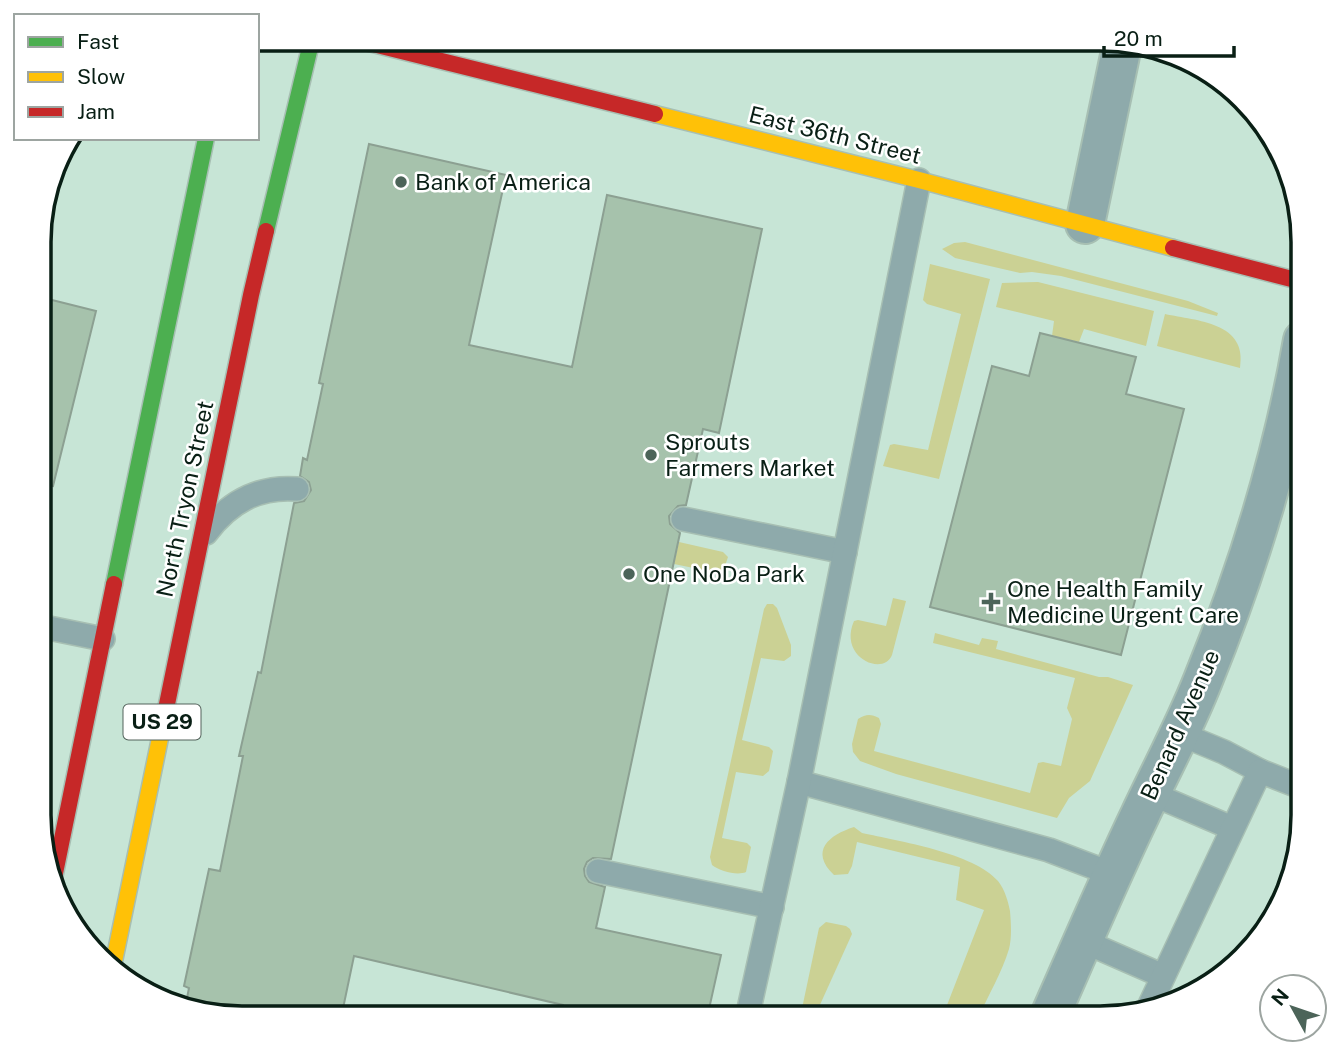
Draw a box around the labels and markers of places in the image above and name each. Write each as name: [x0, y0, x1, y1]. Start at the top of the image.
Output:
place label: Bank of America: [415, 168, 591, 195]
marker: Bank of America: [393, 174, 409, 190]
place label: Sprouts Farmers Market: [665, 428, 835, 481]
marker: Sprouts Farmers Market: [643, 447, 659, 463]
place label: One NoDa Park: [643, 560, 805, 587]
marker: One NoDa Park: [621, 566, 637, 582]
place label: One Health Family Medicine Urgent Care: [1007, 575, 1239, 628]
marker: One Health Family Medicine Urgent Care: [981, 592, 1001, 612]

